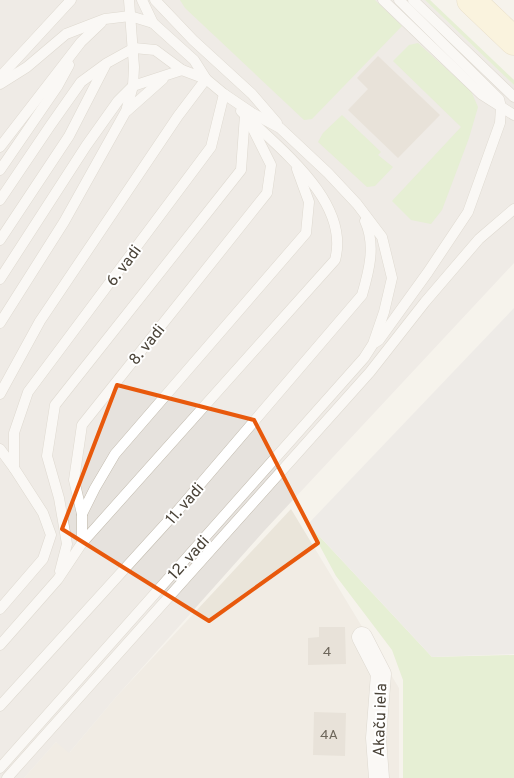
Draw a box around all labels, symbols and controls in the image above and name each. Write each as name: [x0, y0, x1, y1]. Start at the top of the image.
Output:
street label: 6. vadi: [103, 242, 147, 291]
street label: 8. vadi: [125, 321, 170, 370]
street label: 11. vadi: [162, 479, 209, 529]
street label: 12. vadi: [164, 532, 215, 585]
house number: 4: [323, 644, 331, 661]
street label: Akaču iela: [370, 683, 392, 757]
house number: 4A: [320, 727, 338, 744]

